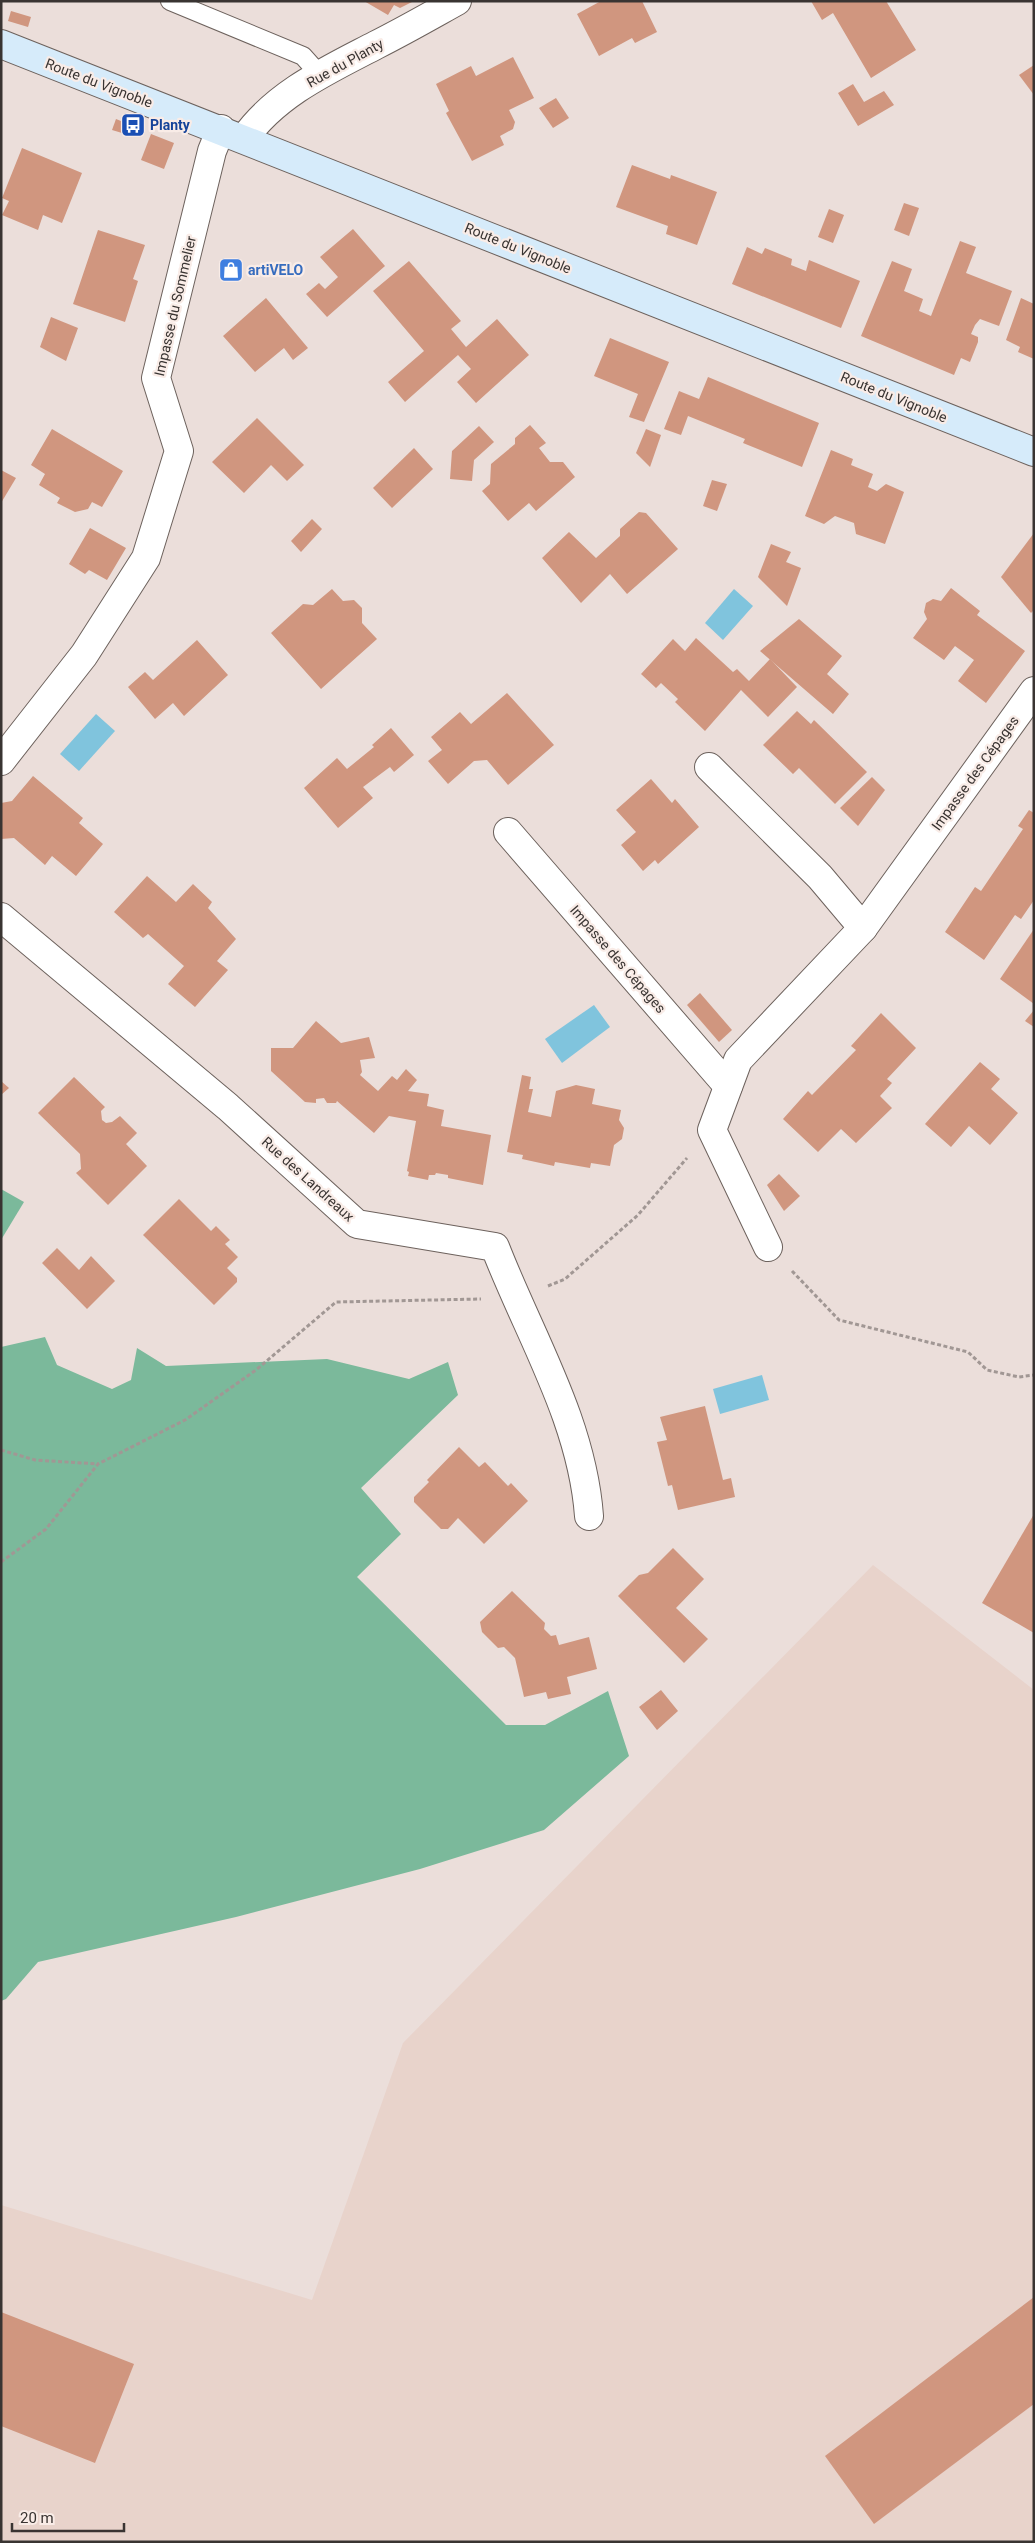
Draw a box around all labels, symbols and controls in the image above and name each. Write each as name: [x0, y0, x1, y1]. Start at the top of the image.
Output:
street label: Rue du Planty: [304, 35, 386, 91]
street label: Route du Vignoble: [43, 55, 155, 111]
bus stop icon: Planty: [120, 112, 146, 138]
place label: Planty: [150, 117, 191, 133]
street label: Route du Vignoble: [462, 219, 574, 277]
street label: Impasse du Sommelier: [151, 234, 199, 378]
shop icon: artiVELO: [218, 257, 244, 283]
place label: artiVELO: [248, 262, 304, 278]
street label: Route du Vignoble: [838, 368, 950, 426]
street label: Impasse des Cépages: [928, 713, 1022, 833]
street label: Impasse des Cépages: [567, 902, 669, 1016]
street label: Rue des Landreaux: [259, 1133, 357, 1225]
scale bar: [12, 2500, 125, 2532]
text: 20 m: [20, 2509, 54, 2527]

